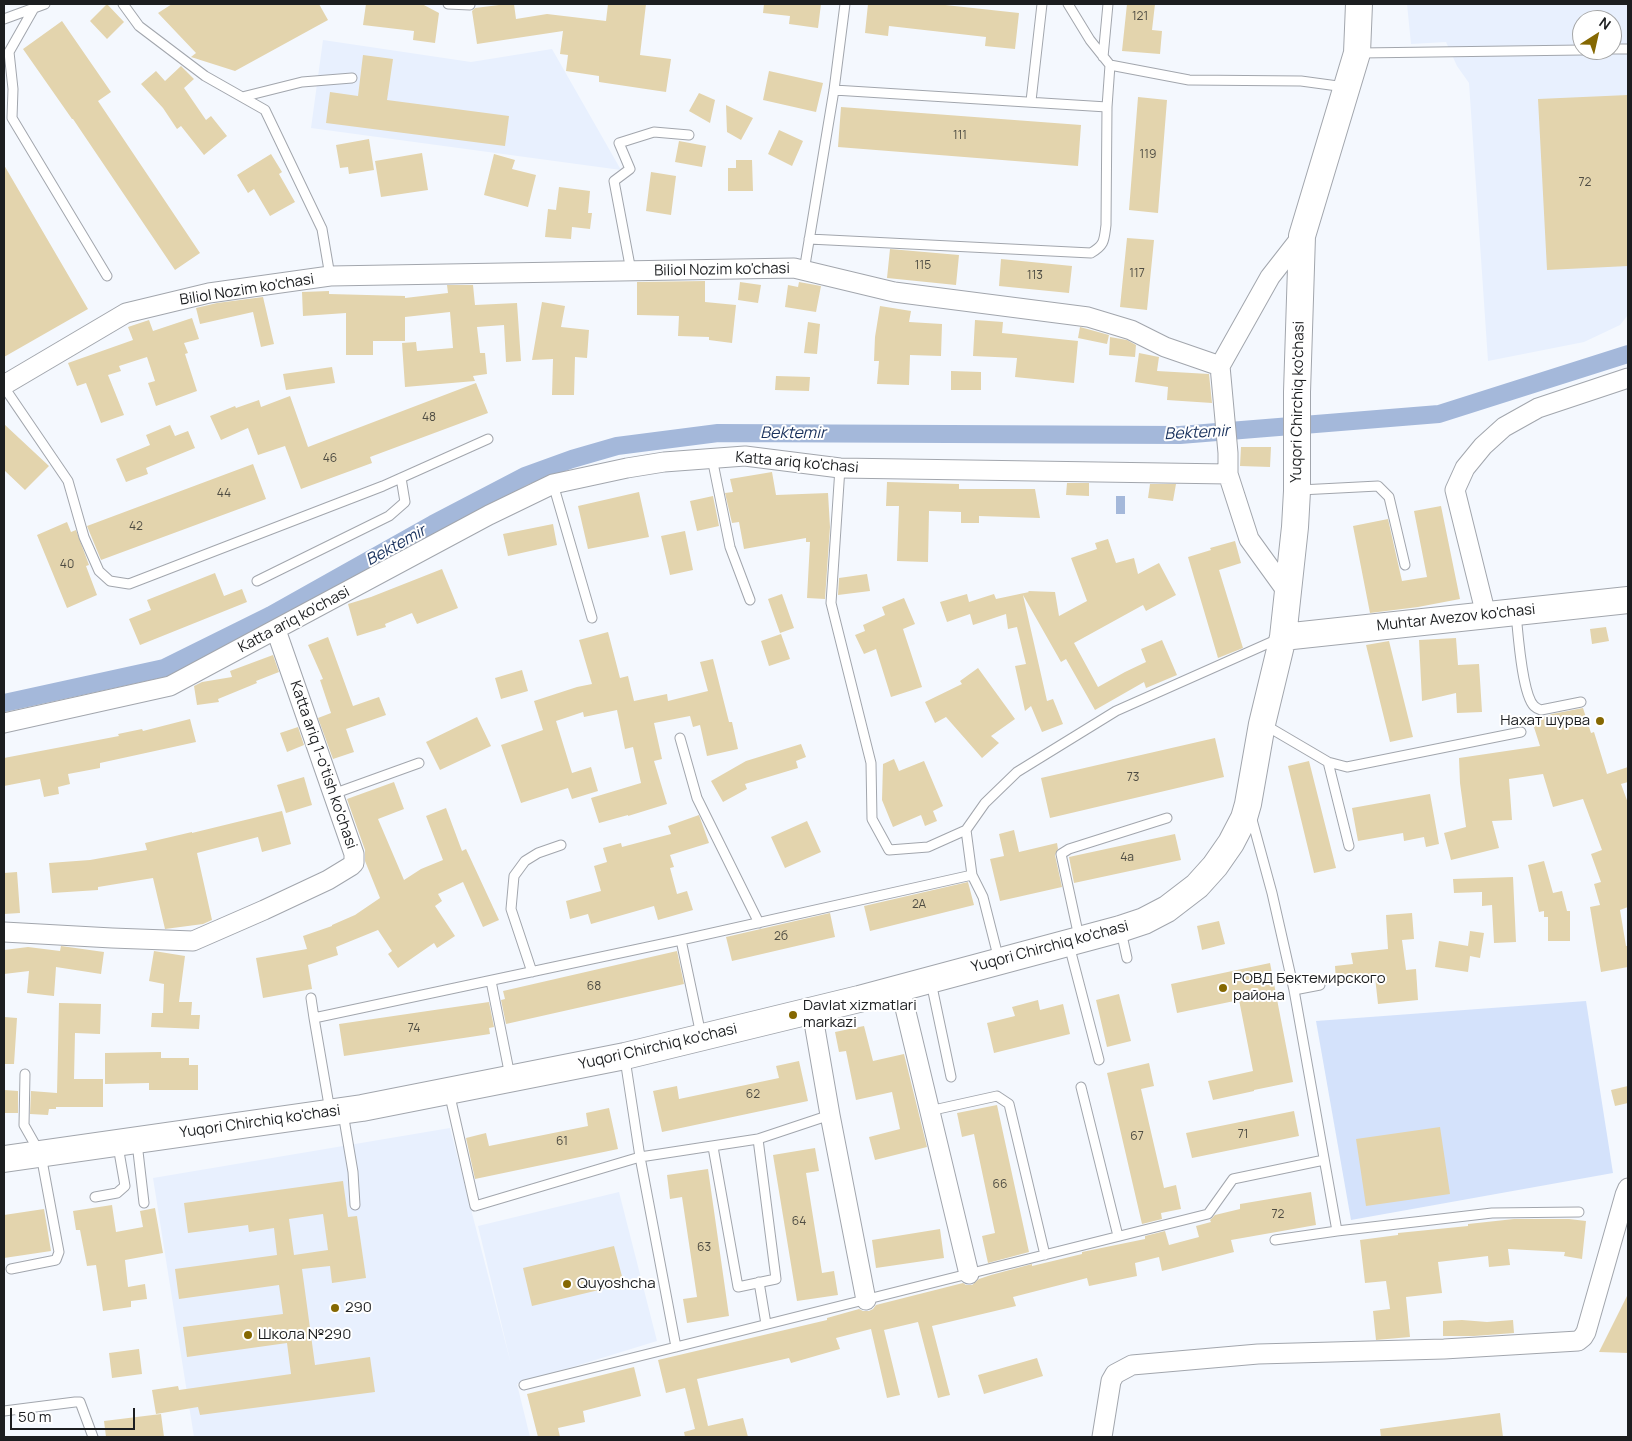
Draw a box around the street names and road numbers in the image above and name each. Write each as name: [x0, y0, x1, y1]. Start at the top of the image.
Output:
street label: Biliol Nozim ko'chasi: [654, 260, 790, 280]
street label: Biliol Nozim ko'chasi: [178, 270, 316, 310]
street label: Yuqori Chirchiq ko'chasi: [1288, 321, 1308, 483]
street label: Katta ariq ko'chasi: [735, 449, 859, 477]
street label: Katta ariq ko'chasi: [235, 583, 353, 657]
street label: Muhtar Avezov ko'chasi: [1376, 601, 1536, 635]
street label: Katta ariq 1-o'tish ko'chasi: [286, 679, 360, 851]
street label: Yuqori Chirchiq ko'chasi: [969, 917, 1131, 977]
street label: Yuqori Chirchiq ko'chasi: [577, 1020, 739, 1074]
street label: Yuqori Chirchiq ko'chasi: [178, 1102, 342, 1142]

